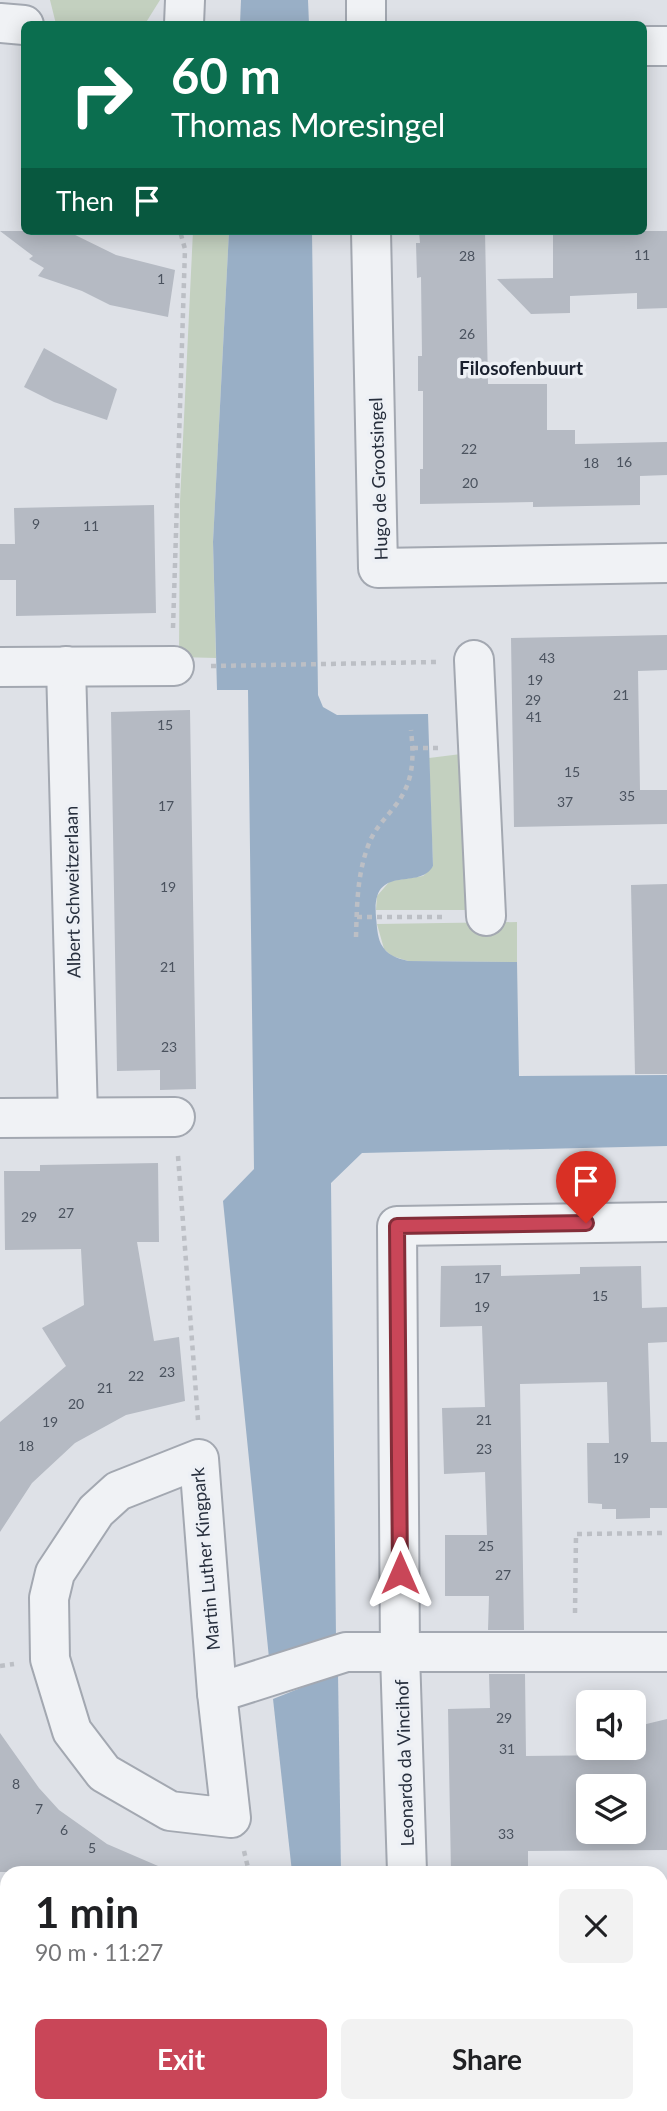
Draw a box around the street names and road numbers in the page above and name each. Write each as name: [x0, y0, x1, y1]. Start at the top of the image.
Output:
street label: Hugo de Grootsingel: [364, 397, 392, 561]
street label: Albert Schweitzerlaan: [59, 806, 85, 978]
street label: Martin Luther Kingpark: [186, 1466, 224, 1651]
street label: Leonardo da Vincihof: [390, 1678, 418, 1847]

